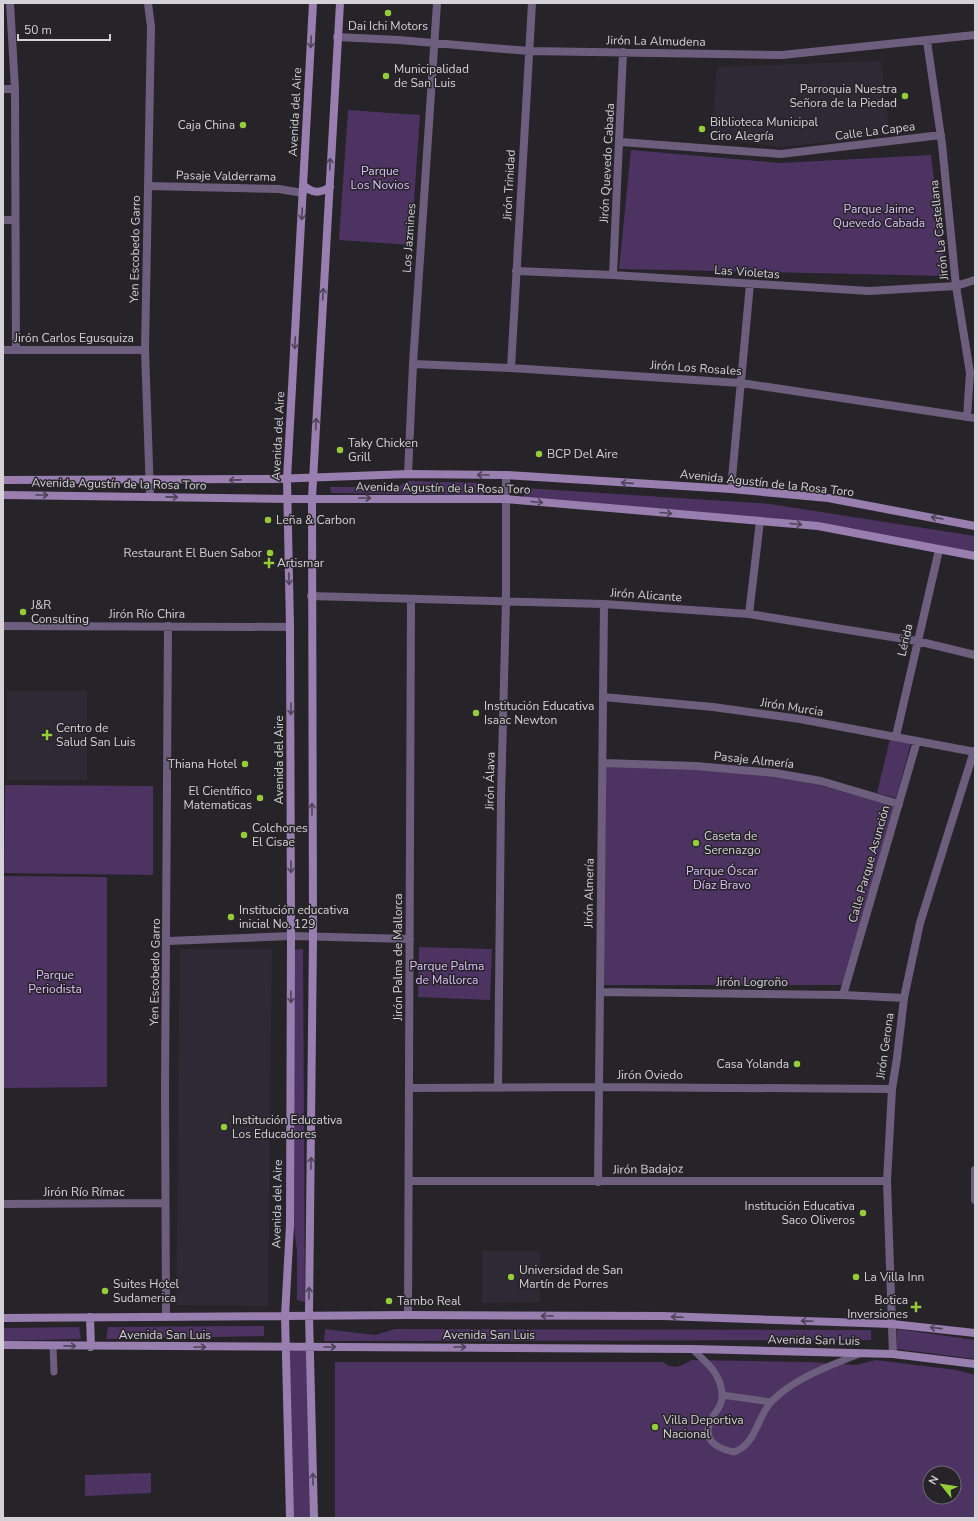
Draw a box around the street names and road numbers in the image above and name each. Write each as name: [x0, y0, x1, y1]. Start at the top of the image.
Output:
street label: Jirón La Almudena: [605, 32, 706, 50]
street label: Avenida del Aire: [285, 67, 305, 157]
street label: Jirón Quevedo Cabada: [596, 103, 618, 224]
street label: Calle La Capea: [834, 118, 916, 144]
street label: Jirón Trinidad: [499, 149, 519, 222]
street label: Pasaje Valderrama: [176, 167, 276, 185]
street label: Jirón La Castellana: [926, 179, 952, 282]
street label: Yen Escobedo Garro: [126, 195, 144, 304]
street label: Los Jazmines: [399, 202, 419, 273]
street label: Las Violetas: [714, 262, 781, 282]
street label: Jirón Carlos Egusquiza: [13, 330, 134, 346]
street label: Jirón Los Rosales: [649, 357, 743, 379]
street label: Avenida del Aire: [268, 391, 288, 481]
street label: Avenida Agustín de la Rosa Toro: [679, 466, 855, 500]
street label: Avenida Agustín de la Rosa Toro: [31, 474, 207, 494]
street label: Avenida Agustín de la Rosa Toro: [355, 478, 531, 498]
street label: Jirón Alicante: [609, 584, 682, 605]
street label: Jirón Río Chira: [108, 606, 185, 622]
street label: Lérida: [893, 622, 917, 658]
street label: Jirón Murcia: [758, 694, 825, 720]
street label: Avenida del Aire: [271, 715, 287, 805]
street label: Pasaje Almería: [713, 748, 795, 772]
street label: Jirón Álava: [481, 752, 499, 811]
street label: Calle Parque Asunción: [845, 803, 893, 925]
street label: Jirón Almería: [580, 858, 598, 929]
street label: Jirón Palma de Mallorca: [390, 893, 406, 1022]
street label: Yen Escobedo Garro: [146, 918, 164, 1027]
street label: Jirón Logroño: [715, 974, 788, 990]
street label: Jirón Gerona: [872, 1012, 898, 1081]
street label: Jirón Oviedo: [616, 1067, 683, 1083]
street label: Avenida del Aire: [268, 1159, 286, 1249]
street label: Jirón Badajoz: [612, 1160, 684, 1178]
street label: Jirón Río Rímac: [42, 1184, 125, 1200]
street label: Avenida San Luis: [119, 1327, 211, 1343]
street label: Avenida San Luis: [443, 1327, 535, 1343]
street label: Avenida San Luis: [768, 1331, 860, 1349]

